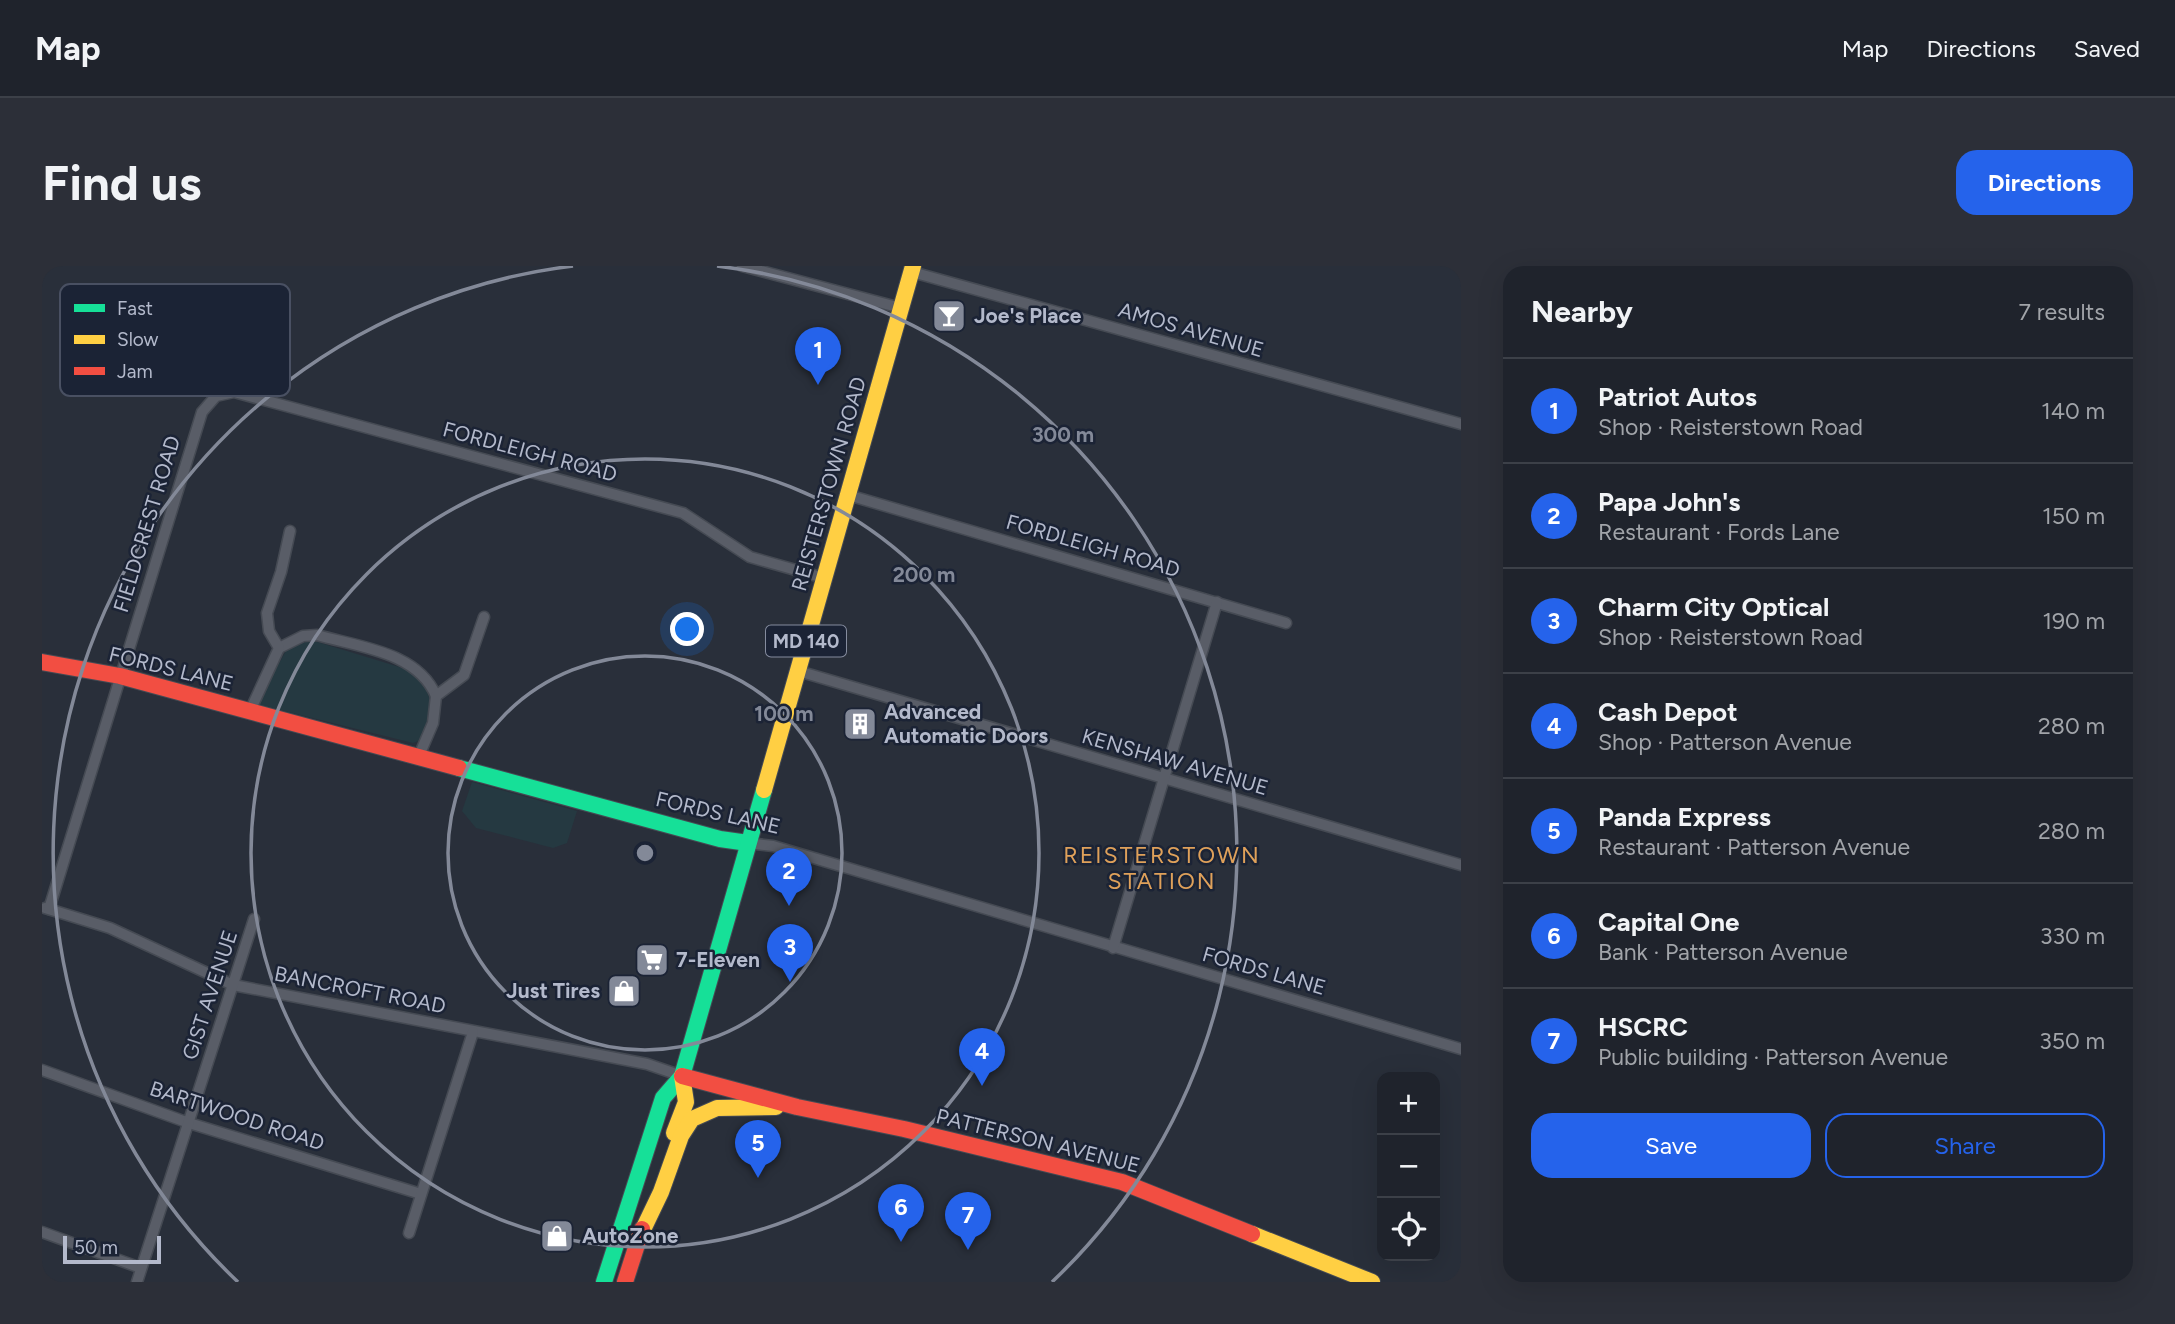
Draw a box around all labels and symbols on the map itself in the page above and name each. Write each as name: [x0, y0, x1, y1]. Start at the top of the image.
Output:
legend: [60, 284, 290, 396]
text: Fast: [117, 297, 153, 320]
bar icon: Joe's Place: [930, 297, 968, 335]
street label: AMOS AVENUE: [1116, 297, 1267, 362]
place label: Joe's Place: [974, 303, 1082, 328]
pin: 1: [795, 327, 841, 385]
text: Slow: [117, 328, 159, 351]
text: Jam: [117, 360, 153, 383]
street label: REISTERSTOWN ROAD: [786, 374, 871, 594]
street label: FORDLEIGH ROAD: [440, 416, 620, 487]
text: 300 m: [1032, 422, 1094, 447]
street label: FIELDCREST ROAD: [108, 433, 185, 615]
street label: FORDLEIGH ROAD: [1003, 509, 1183, 582]
text: 200 m: [893, 562, 955, 587]
your location: [670, 612, 704, 646]
road number: MD 140: [766, 626, 846, 656]
street label: FORDS LANE: [106, 641, 236, 696]
place label: Advanced Automatic Doors: [884, 699, 1048, 748]
text: 100 m: [754, 701, 814, 726]
building icon: Advanced Automatic Doors: [841, 705, 879, 743]
street label: KENSHAW AVENUE: [1079, 723, 1271, 800]
street label: FORDS LANE: [653, 786, 783, 839]
centre of rings: [633, 841, 657, 865]
district label: REISTERSTOWN STATION: [1063, 841, 1261, 895]
pin: 2: [766, 848, 812, 906]
pin: 3: [767, 924, 813, 982]
street label: GIST AVENUE: [177, 927, 242, 1063]
supermarket icon: 7-Eleven: [633, 941, 671, 979]
street label: FORDS LANE: [1200, 941, 1329, 1000]
place label: 7-Eleven: [676, 947, 760, 972]
street label: BANCROFT ROAD: [272, 961, 448, 1018]
shop icon: Just Tires: [605, 972, 643, 1010]
place label: Just Tires: [506, 978, 600, 1003]
pin: 4: [959, 1028, 1005, 1086]
street label: BARTWOOD ROAD: [147, 1075, 328, 1156]
street label: PATTERSON AVENUE: [934, 1103, 1143, 1178]
pin: 5: [735, 1120, 781, 1178]
pin: 6: [878, 1184, 924, 1242]
pin: 7: [945, 1192, 991, 1250]
shop icon: AutoZone: [538, 1217, 576, 1255]
place label: AutoZone: [582, 1223, 679, 1248]
scale bar: [63, 1233, 161, 1265]

